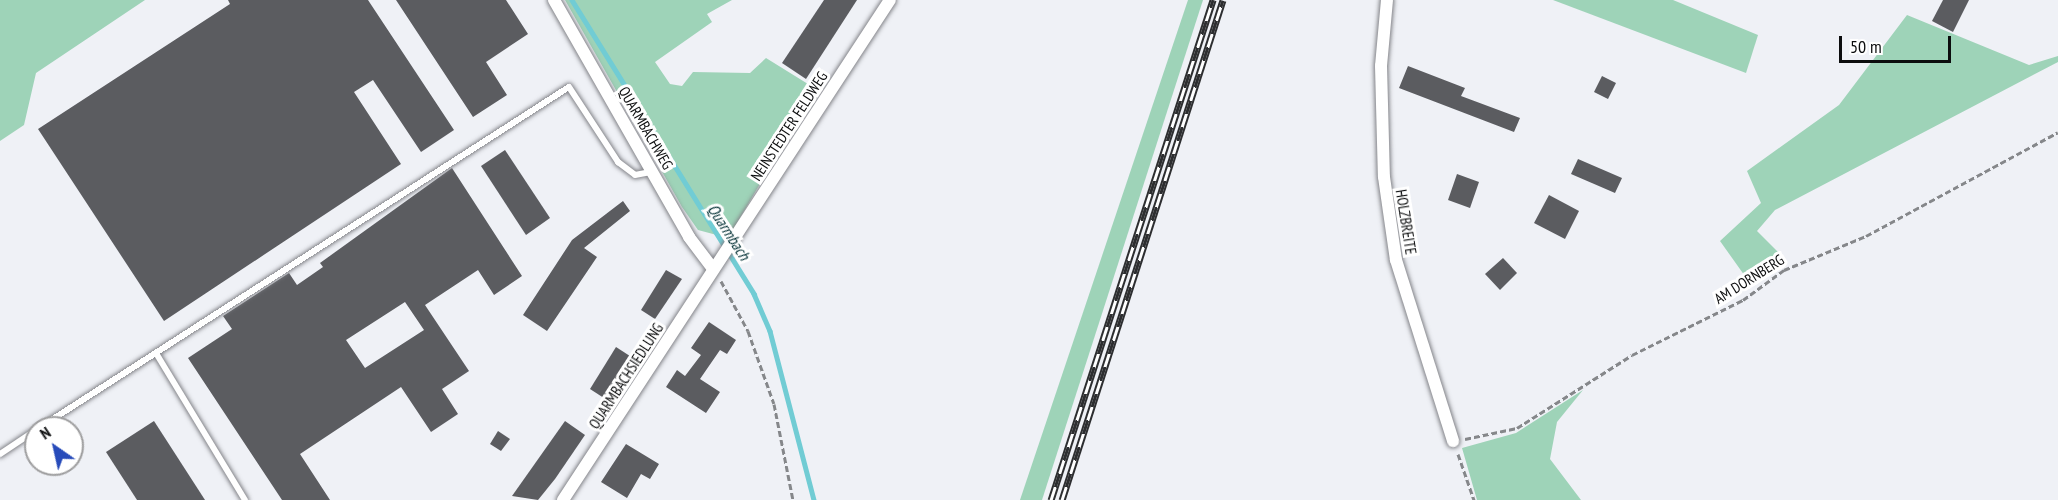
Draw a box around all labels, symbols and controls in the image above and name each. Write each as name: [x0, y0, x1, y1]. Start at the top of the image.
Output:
scale bar: [1842, 24, 1954, 62]
text: 50 m: [1850, 35, 1882, 58]
street label: NEINSTEDTER FELDWEG: [747, 68, 831, 184]
street label: QUARMBACHWEG: [615, 83, 677, 173]
street label: HOLZBREITE: [1392, 188, 1420, 256]
water label: Quarmbach: [704, 200, 754, 264]
street label: AM DORNBERG: [1711, 250, 1787, 308]
street label: QUARMBACHSIEDLUNG: [585, 320, 667, 432]
north arrow: [24, 416, 84, 476]
text: N: [36, 422, 54, 443]

